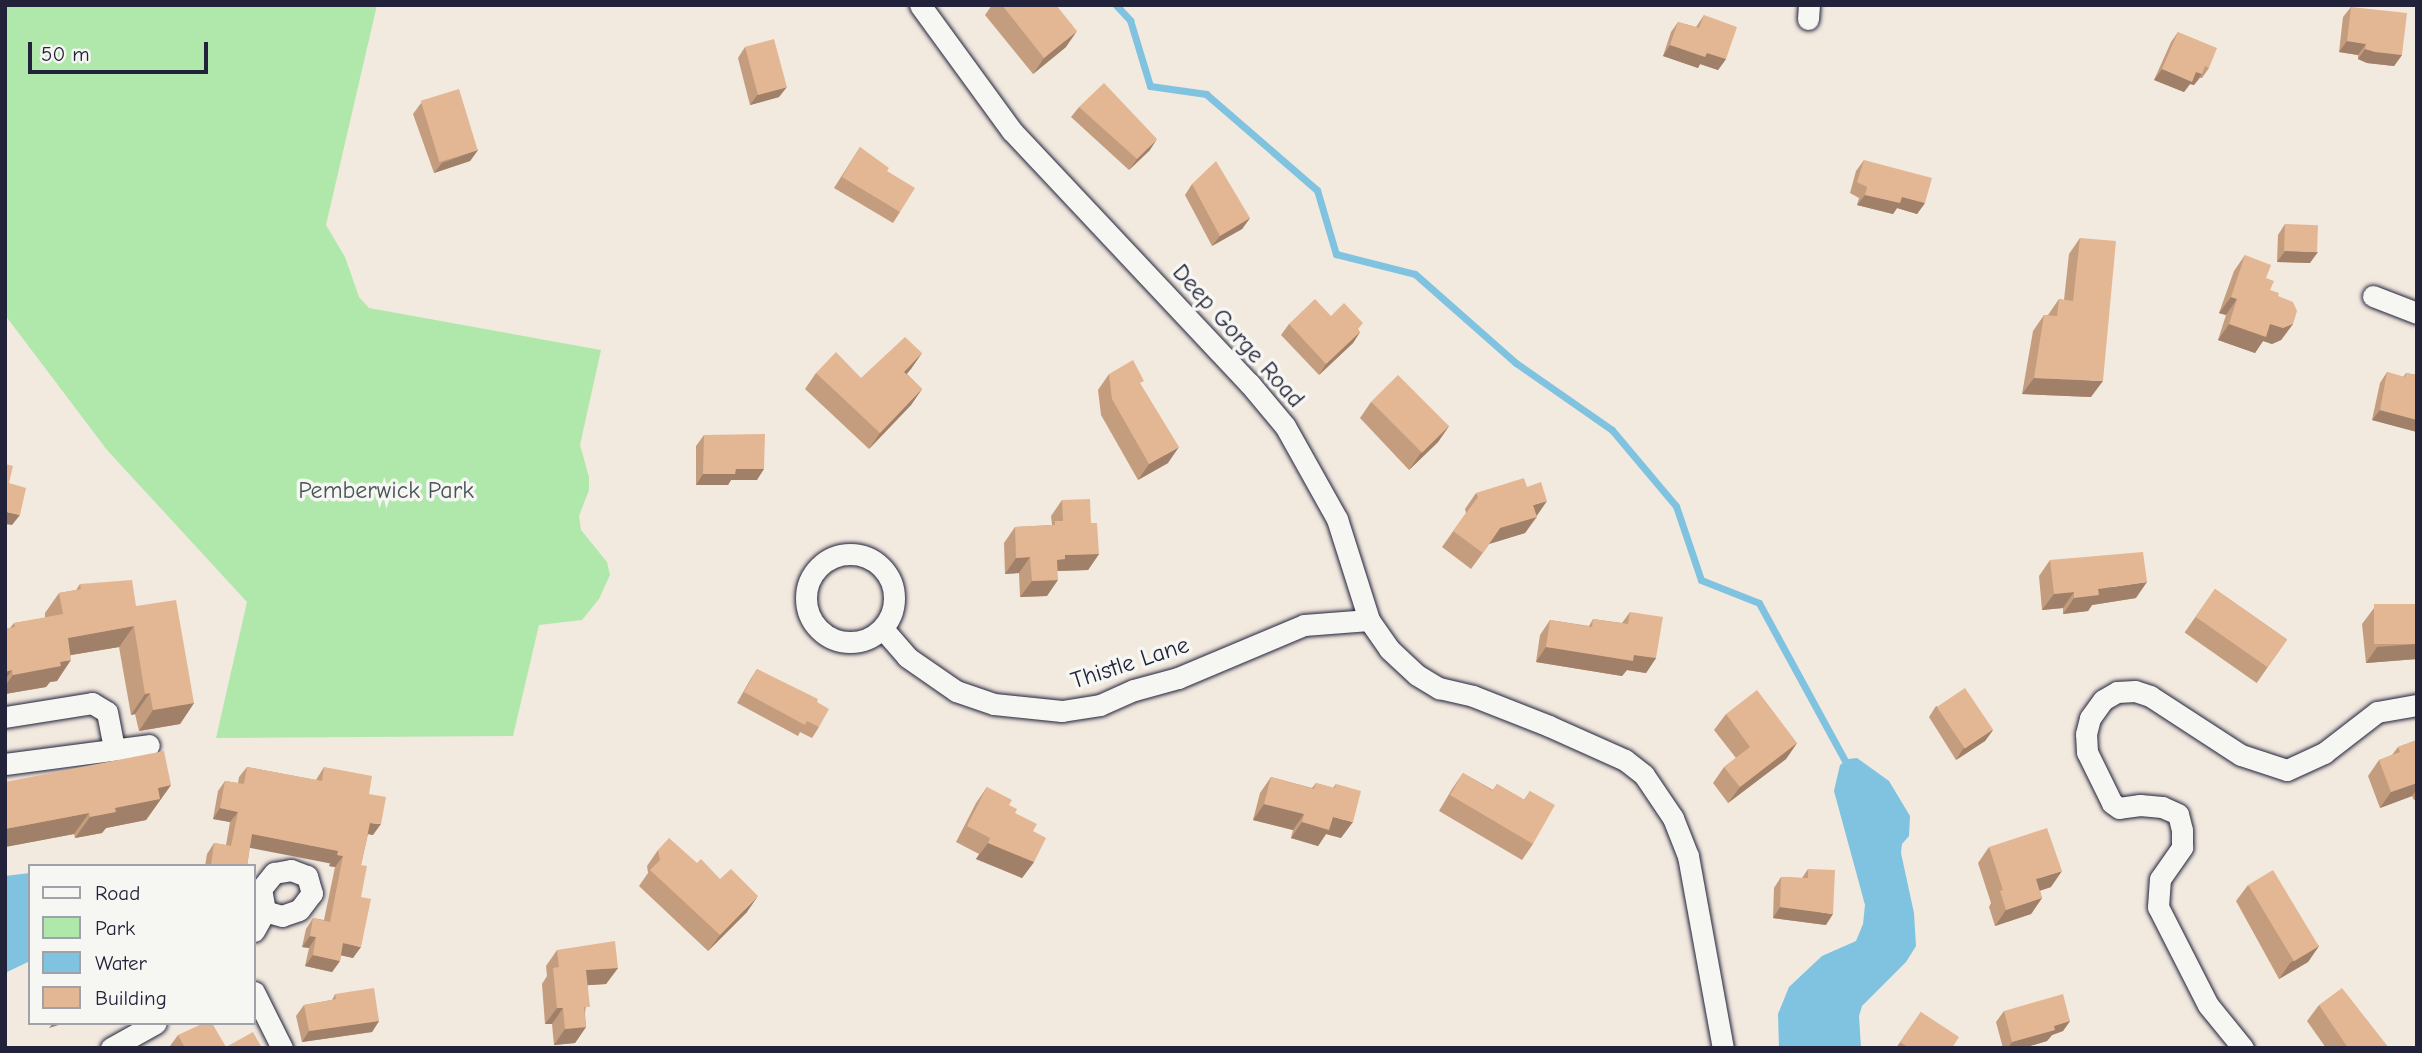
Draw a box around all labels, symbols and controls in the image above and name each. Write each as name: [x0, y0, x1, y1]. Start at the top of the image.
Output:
scale bar: [32, 28, 212, 72]
text: 50 m: [41, 42, 90, 66]
street label: Deep Gorge Road: [1166, 258, 1310, 414]
park label: Pemberwick Park: [298, 477, 474, 505]
street label: Thistle Lane: [1067, 630, 1193, 696]
legend: [28, 864, 256, 1025]
text: Road: [95, 881, 140, 905]
text: Park: [95, 916, 135, 940]
text: Water: [95, 951, 147, 975]
text: Building: [95, 986, 167, 1010]

